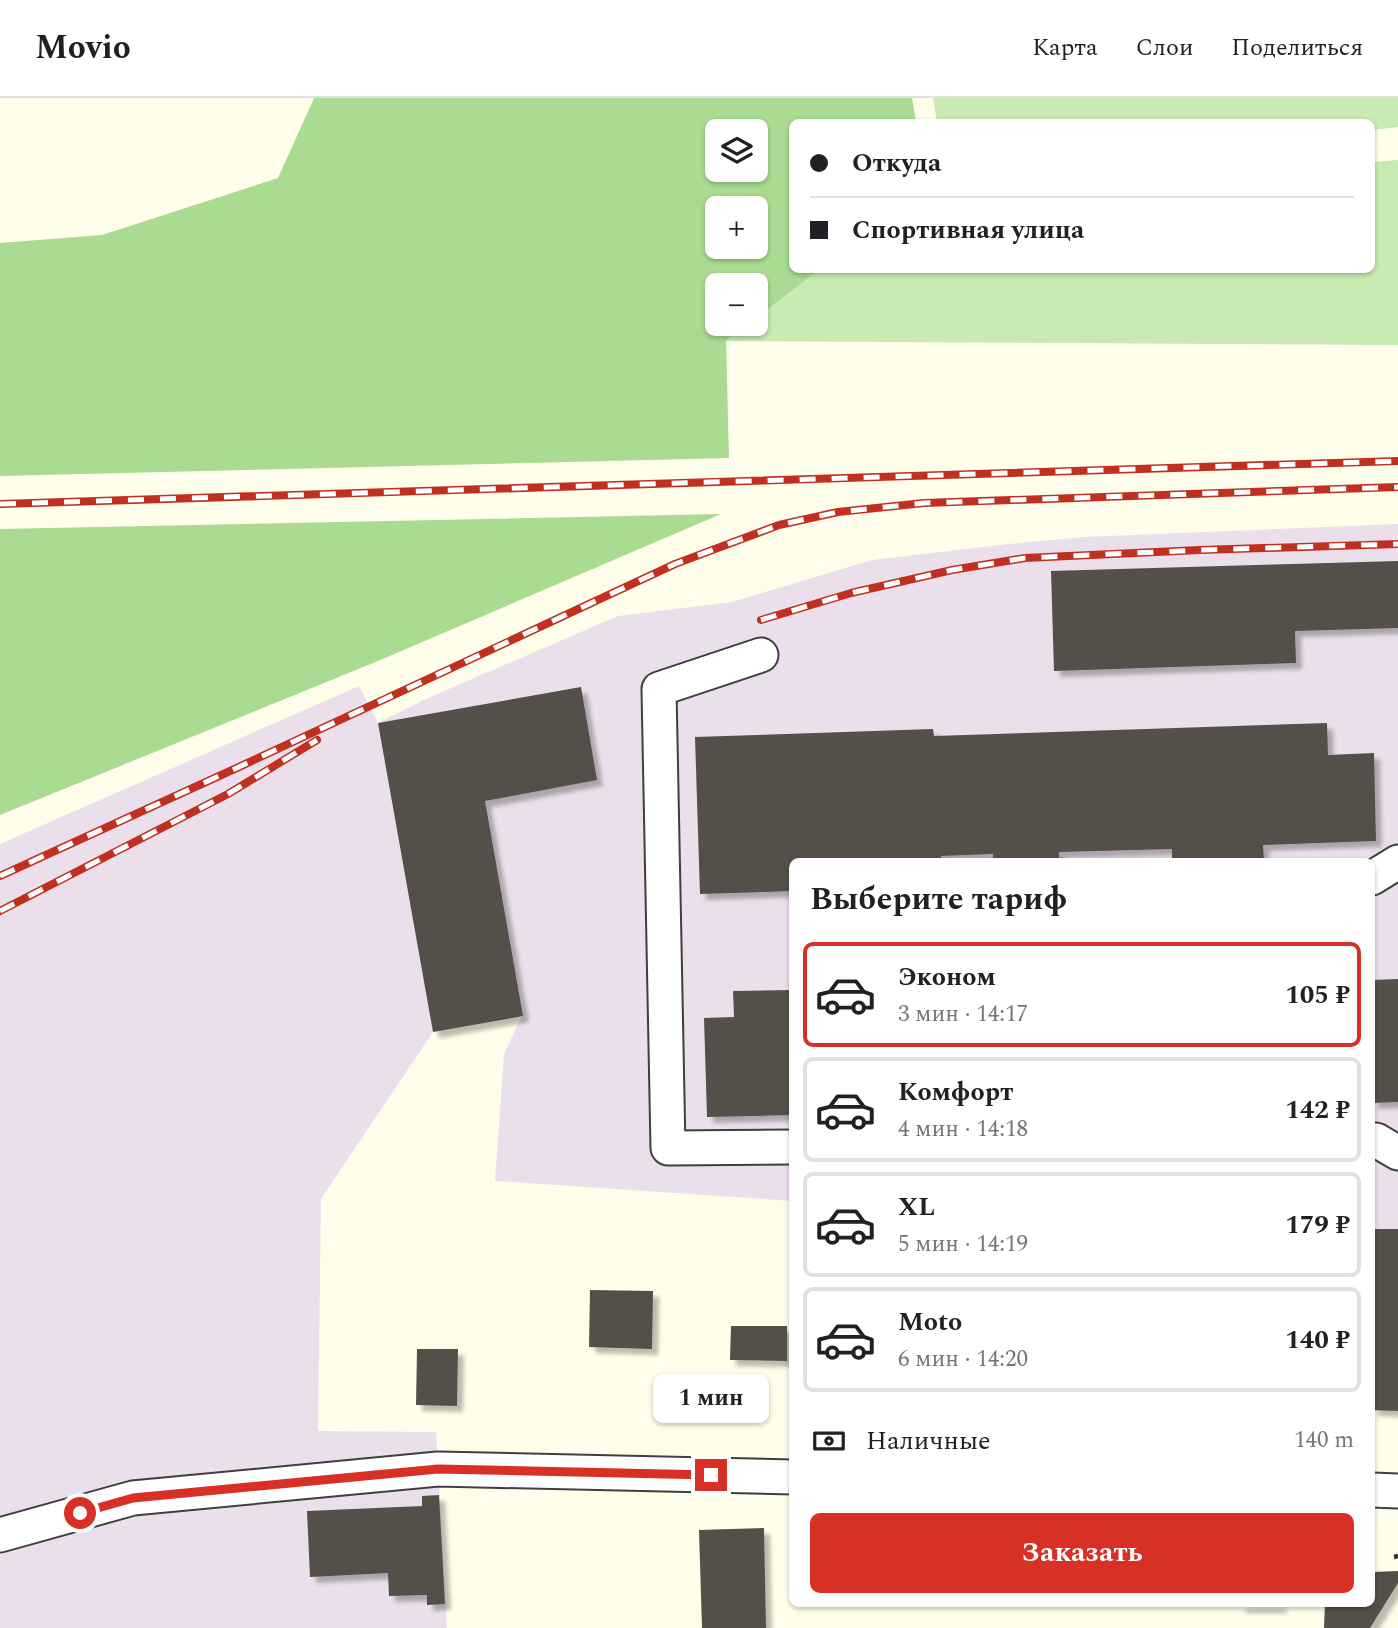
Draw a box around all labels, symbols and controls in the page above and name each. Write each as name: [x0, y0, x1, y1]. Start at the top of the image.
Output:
text: Movio: [35, 23, 131, 73]
text: Карта: [1032, 30, 1098, 66]
text: Слои: [1136, 30, 1193, 66]
text: Поделиться: [1231, 30, 1363, 66]
map controls: [705, 119, 768, 336]
button: layers: [705, 119, 768, 182]
text: Откуда: [852, 143, 941, 183]
button: +: [705, 196, 768, 259]
text: Спортивная улица: [852, 210, 1084, 250]
button: −: [705, 273, 768, 336]
text: Выберите тариф: [810, 875, 1067, 924]
text: Эконом: [898, 957, 996, 997]
icon: car: [814, 963, 877, 1026]
text: 105 ₽: [1285, 975, 1350, 1015]
text: 3 мин · 14:17: [898, 997, 1028, 1032]
text: Комфорт: [898, 1072, 1013, 1112]
icon: car: [814, 1078, 877, 1141]
text: 142 ₽: [1285, 1090, 1350, 1130]
text: 4 мин · 14:18: [898, 1112, 1028, 1147]
text: XL: [898, 1187, 935, 1227]
icon: car: [814, 1193, 877, 1256]
text: 179 ₽: [1285, 1205, 1350, 1245]
text: 5 мин · 14:19: [898, 1227, 1028, 1262]
text: Moto: [898, 1302, 962, 1342]
icon: car: [814, 1308, 877, 1371]
text: 140 ₽: [1285, 1320, 1350, 1360]
text: 6 мин · 14:20: [898, 1342, 1028, 1377]
callout: 1 мин: [653, 1374, 769, 1422]
text: 1 мин: [679, 1381, 743, 1416]
text: Наличные: [866, 1421, 991, 1461]
icon: cash: [810, 1422, 848, 1460]
text: 140 m: [1294, 1423, 1354, 1458]
route end: [695, 1459, 727, 1491]
route start: [64, 1497, 96, 1529]
button: Заказать: [810, 1513, 1354, 1593]

